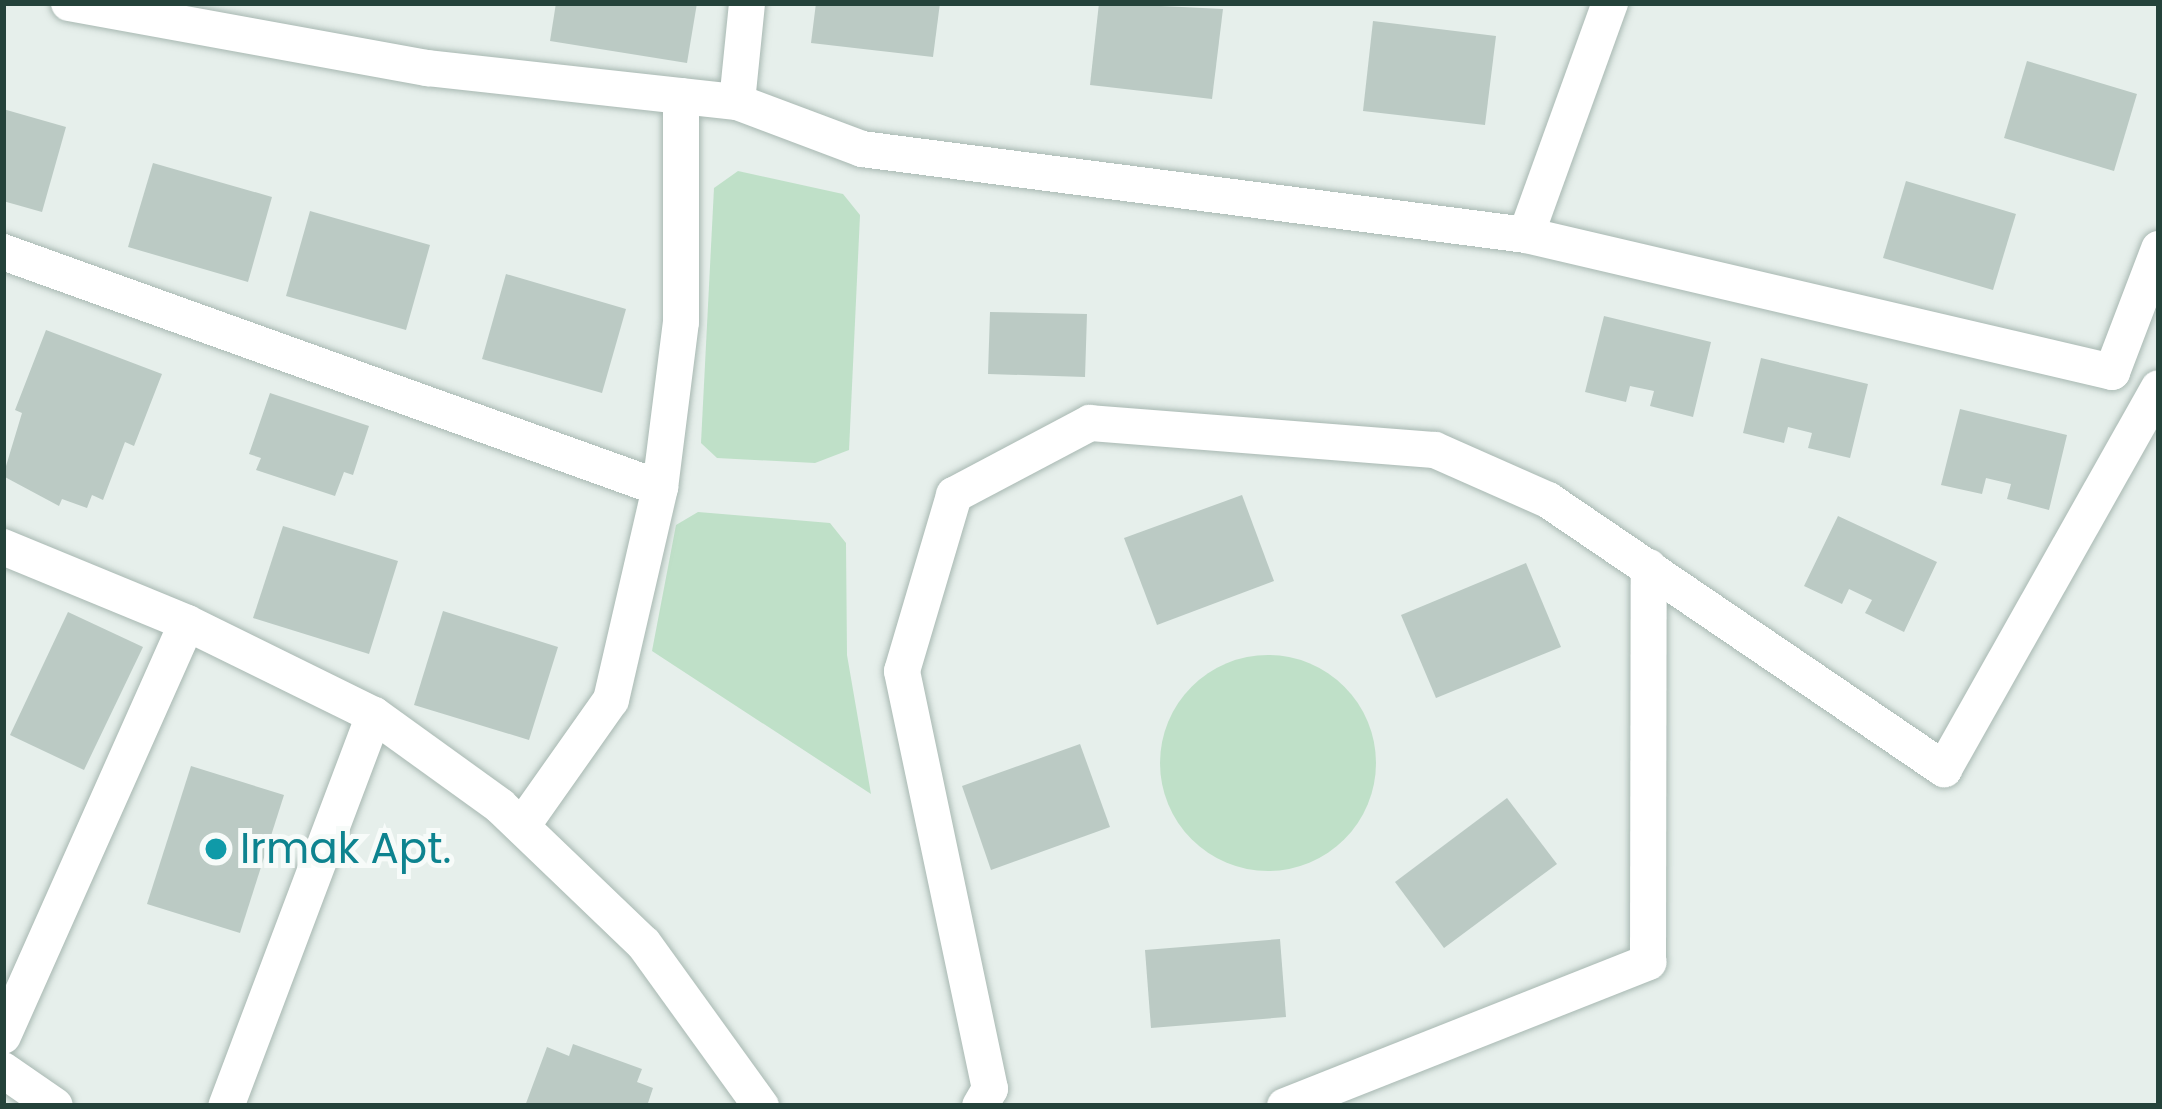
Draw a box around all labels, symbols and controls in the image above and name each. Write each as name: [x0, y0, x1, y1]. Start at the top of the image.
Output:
place label: Irmak Apt.: [240, 824, 451, 874]
marker: Irmak Apt.: [203, 836, 229, 862]

